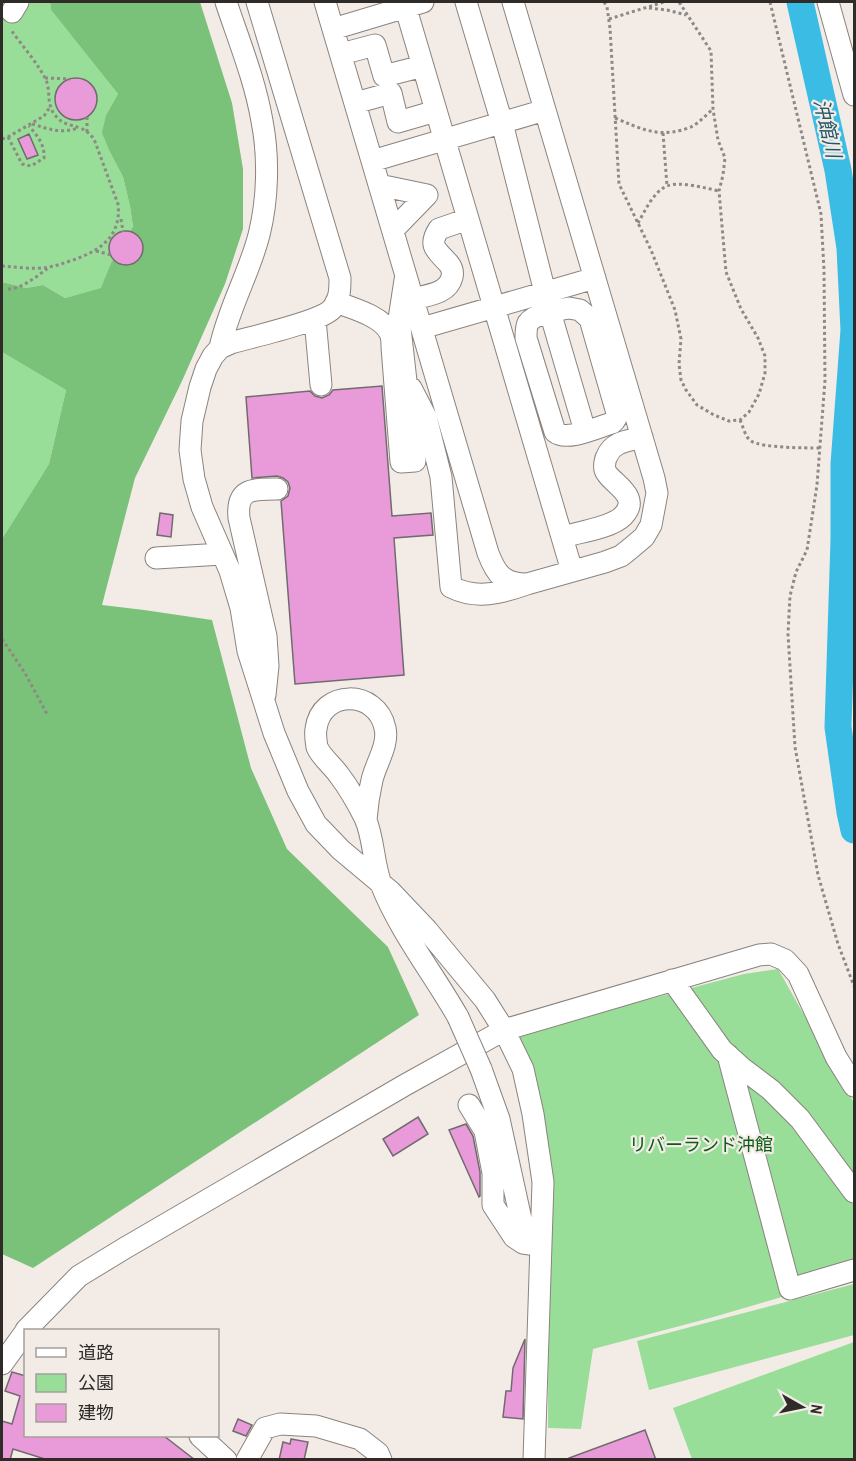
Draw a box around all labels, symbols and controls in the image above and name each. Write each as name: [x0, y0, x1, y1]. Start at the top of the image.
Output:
water label: 沖館川: [808, 96, 848, 162]
park label: リバーランド沖館: [629, 1132, 773, 1157]
legend: [24, 1329, 219, 1437]
text: 道路: [78, 1340, 114, 1365]
text: 公園: [78, 1370, 114, 1395]
north arrow: [772, 1377, 832, 1437]
text: 建物: [78, 1400, 114, 1425]
text: N: [805, 1403, 828, 1416]

